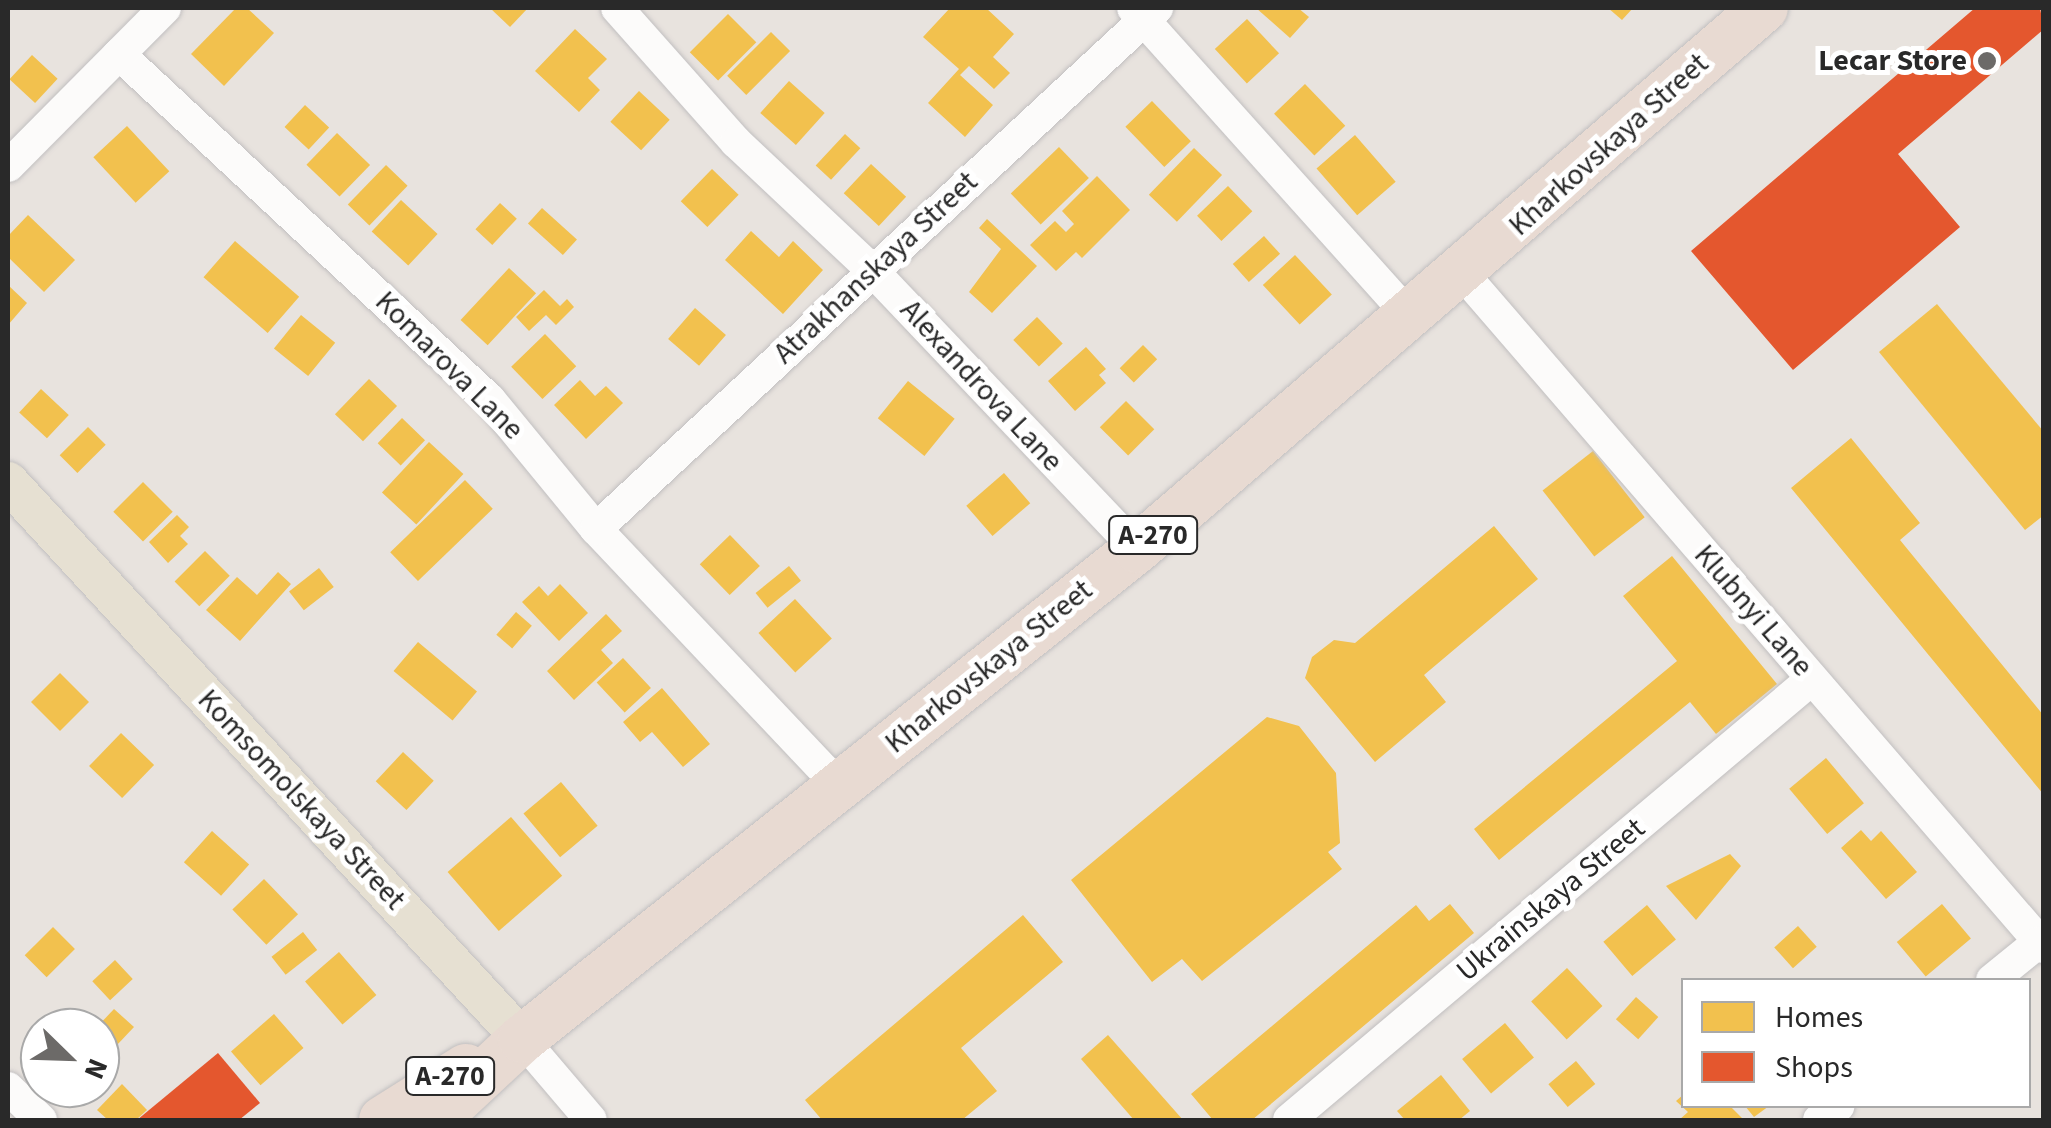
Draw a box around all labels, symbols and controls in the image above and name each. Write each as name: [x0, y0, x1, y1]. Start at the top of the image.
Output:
place label: Lecar Store: [1818, 43, 1967, 79]
street label: Kharkovskaya Street: [1502, 46, 1716, 244]
marker: Lecar Store: [1976, 50, 1998, 72]
street label: Atrakhanskaya Street: [767, 164, 985, 372]
street label: Komarova Lane: [367, 284, 531, 448]
street label: Alexandrova Lane: [892, 293, 1070, 479]
road number: А-270: [1108, 512, 1198, 558]
street label: Klubnyi Lane: [1686, 538, 1820, 684]
street label: Kharkovskaya Street: [878, 573, 1100, 761]
street label: Komsomolskaya Street: [190, 682, 412, 918]
street label: Ukrainskaya Street: [1450, 811, 1652, 989]
legend: [1681, 978, 2031, 1108]
text: Homes: [1775, 996, 1863, 1039]
north arrow: [20, 1008, 120, 1108]
text: Shops: [1775, 1046, 1853, 1089]
text: N: [74, 1053, 118, 1085]
road number: А-270: [405, 1053, 495, 1099]

